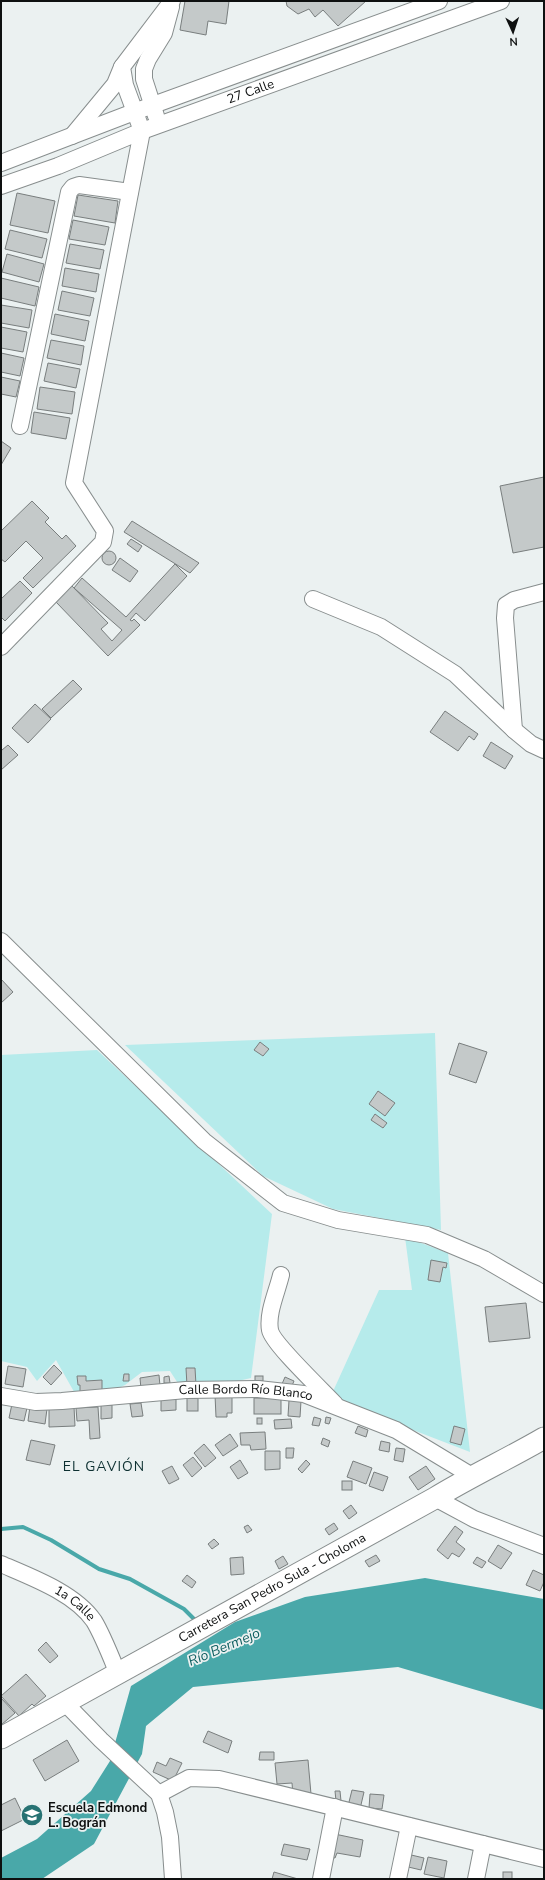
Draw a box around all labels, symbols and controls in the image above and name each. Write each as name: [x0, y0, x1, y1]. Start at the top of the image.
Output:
north arrow: [493, 12, 533, 52]
text: N: [509, 34, 518, 49]
street label: 27 Calle: [225, 75, 277, 108]
street label: Calle Bordo Río Blanco: [178, 1380, 316, 1406]
district label: EL GAVIÓN: [63, 1457, 145, 1476]
street label: Carretera San Pedro Sula - Choloma: [175, 1529, 369, 1647]
street label: 1a Calle: [51, 1581, 100, 1625]
water label: Río Bermejo: [185, 1623, 263, 1671]
place label: Escuela Edmond L. Bográn: [48, 1799, 147, 1832]
school or university icon: Escuela Edmond L. Bográn: [19, 1802, 45, 1828]

